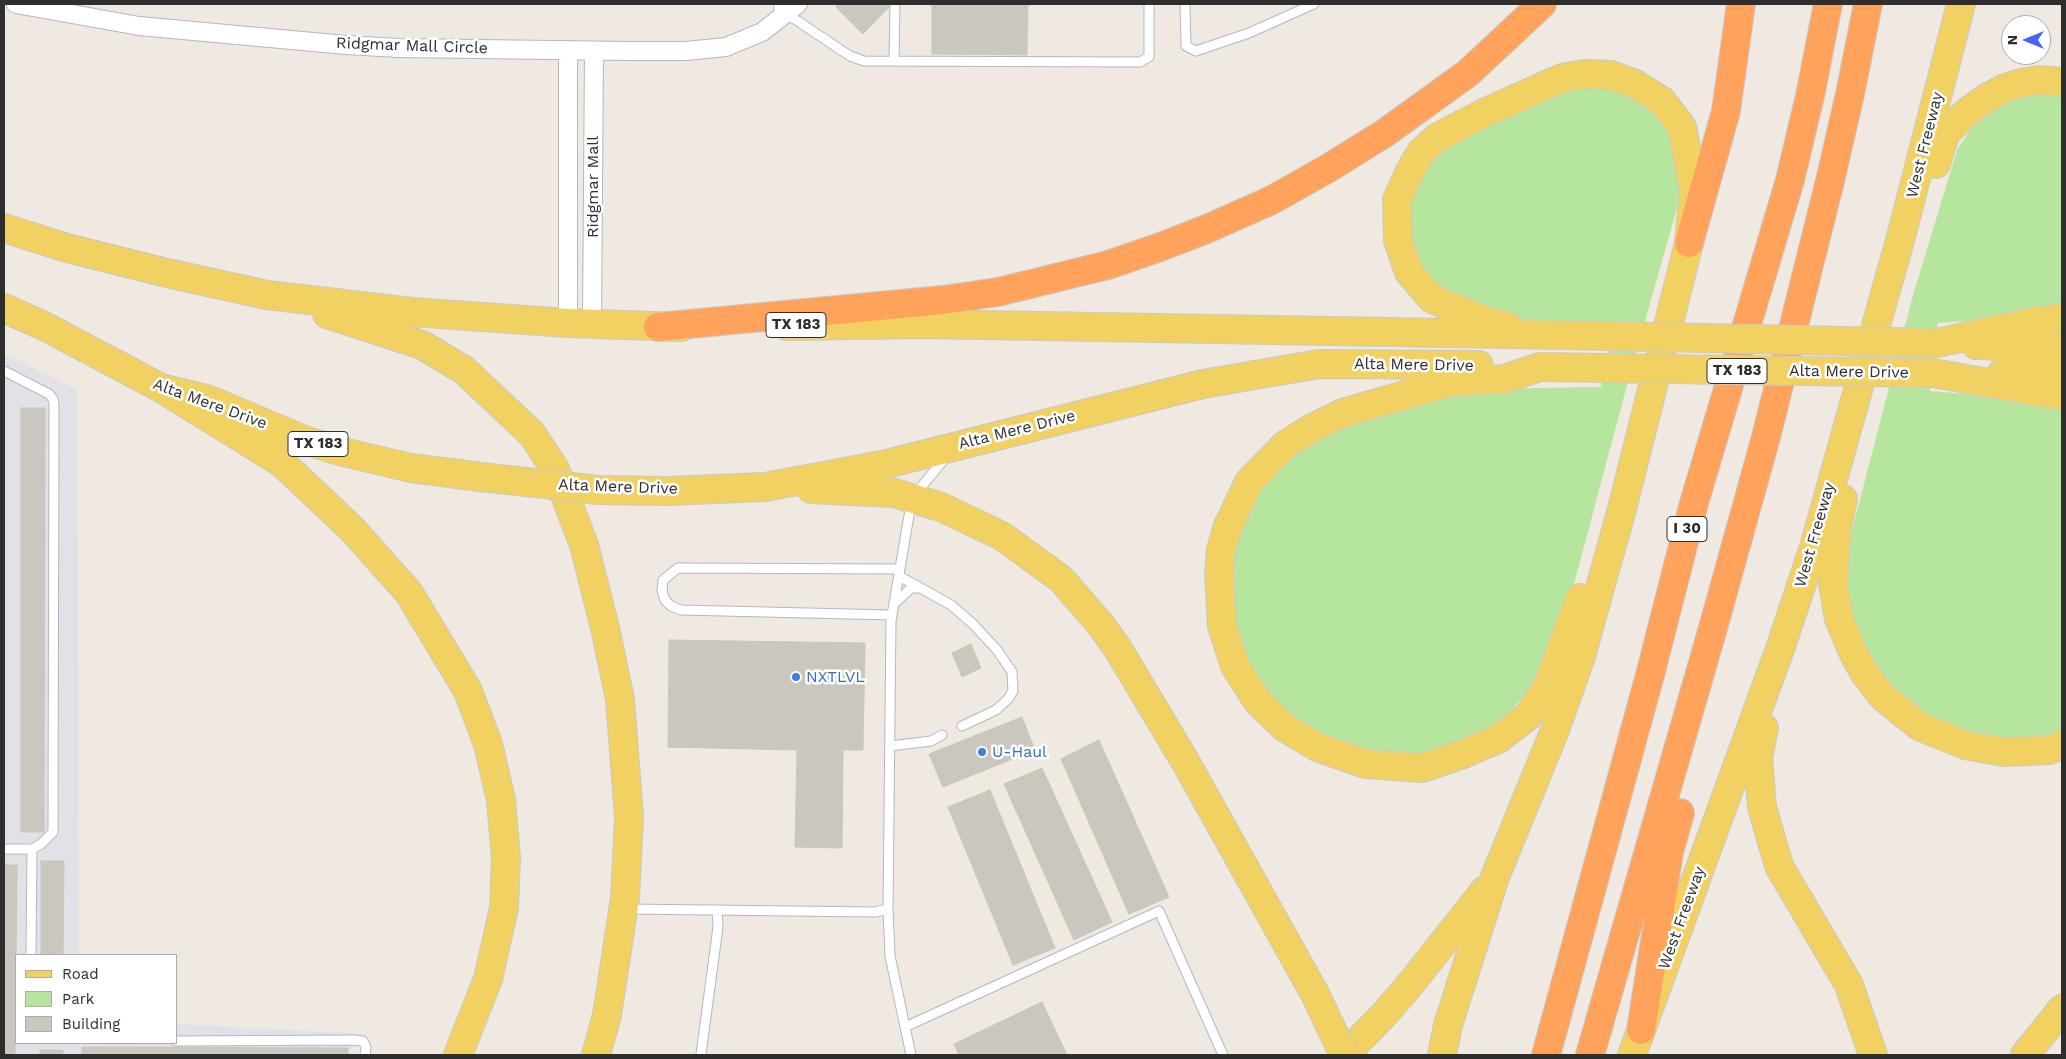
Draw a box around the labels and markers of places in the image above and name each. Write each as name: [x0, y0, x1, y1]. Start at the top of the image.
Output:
place label: NXTLVL: [806, 667, 865, 687]
marker: NXTLVL: [790, 671, 802, 683]
place label: U-Haul: [992, 742, 1047, 762]
marker: U-Haul: [976, 746, 988, 758]

